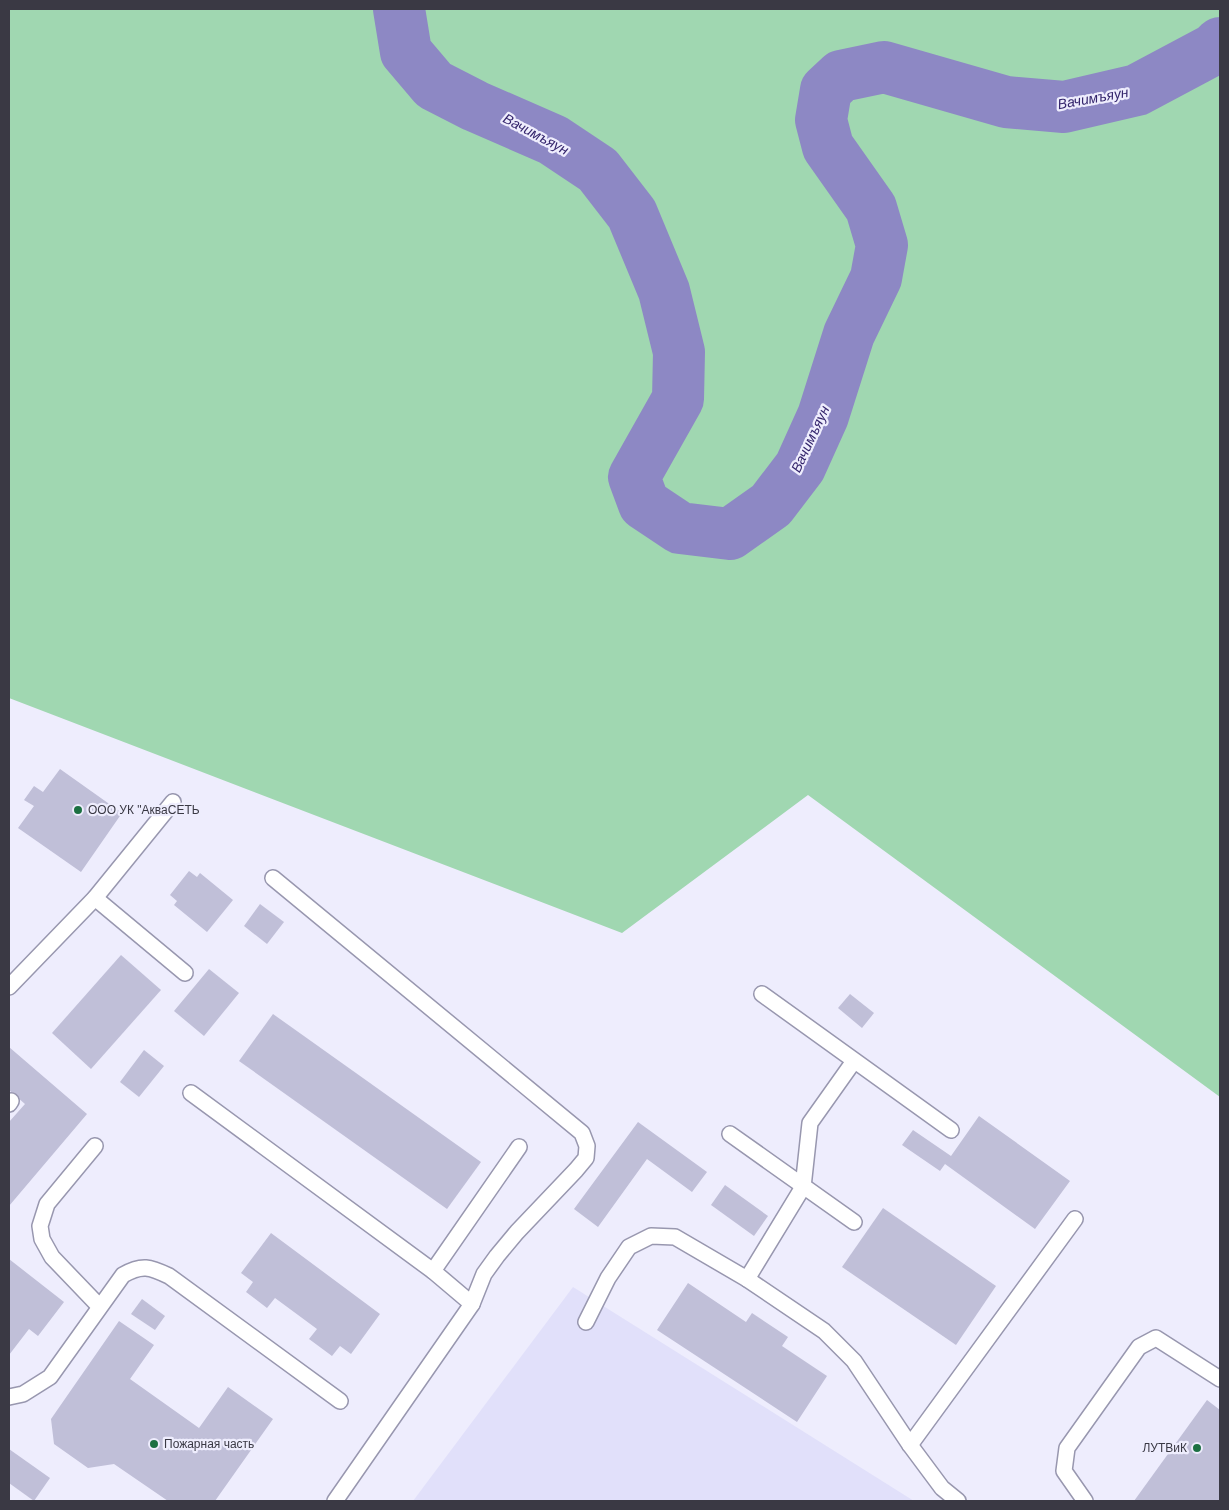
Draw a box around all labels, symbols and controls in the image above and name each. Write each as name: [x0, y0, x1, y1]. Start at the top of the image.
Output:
water label: Вачимъяун: [1056, 84, 1130, 112]
water label: Вачимъяун: [501, 110, 572, 158]
water label: Вачимъяун: [788, 403, 833, 475]
place label: ООО УК "АкваСЕТЬ: [88, 803, 200, 817]
marker: ООО УК "АкваСЕТЬ: [72, 804, 84, 816]
place label: Пожарная часть: [164, 1437, 254, 1451]
marker: Пожарная часть: [148, 1438, 160, 1450]
place label: ЛУТВиК: [1142, 1441, 1187, 1455]
marker: ЛУТВиК: [1191, 1442, 1203, 1454]

